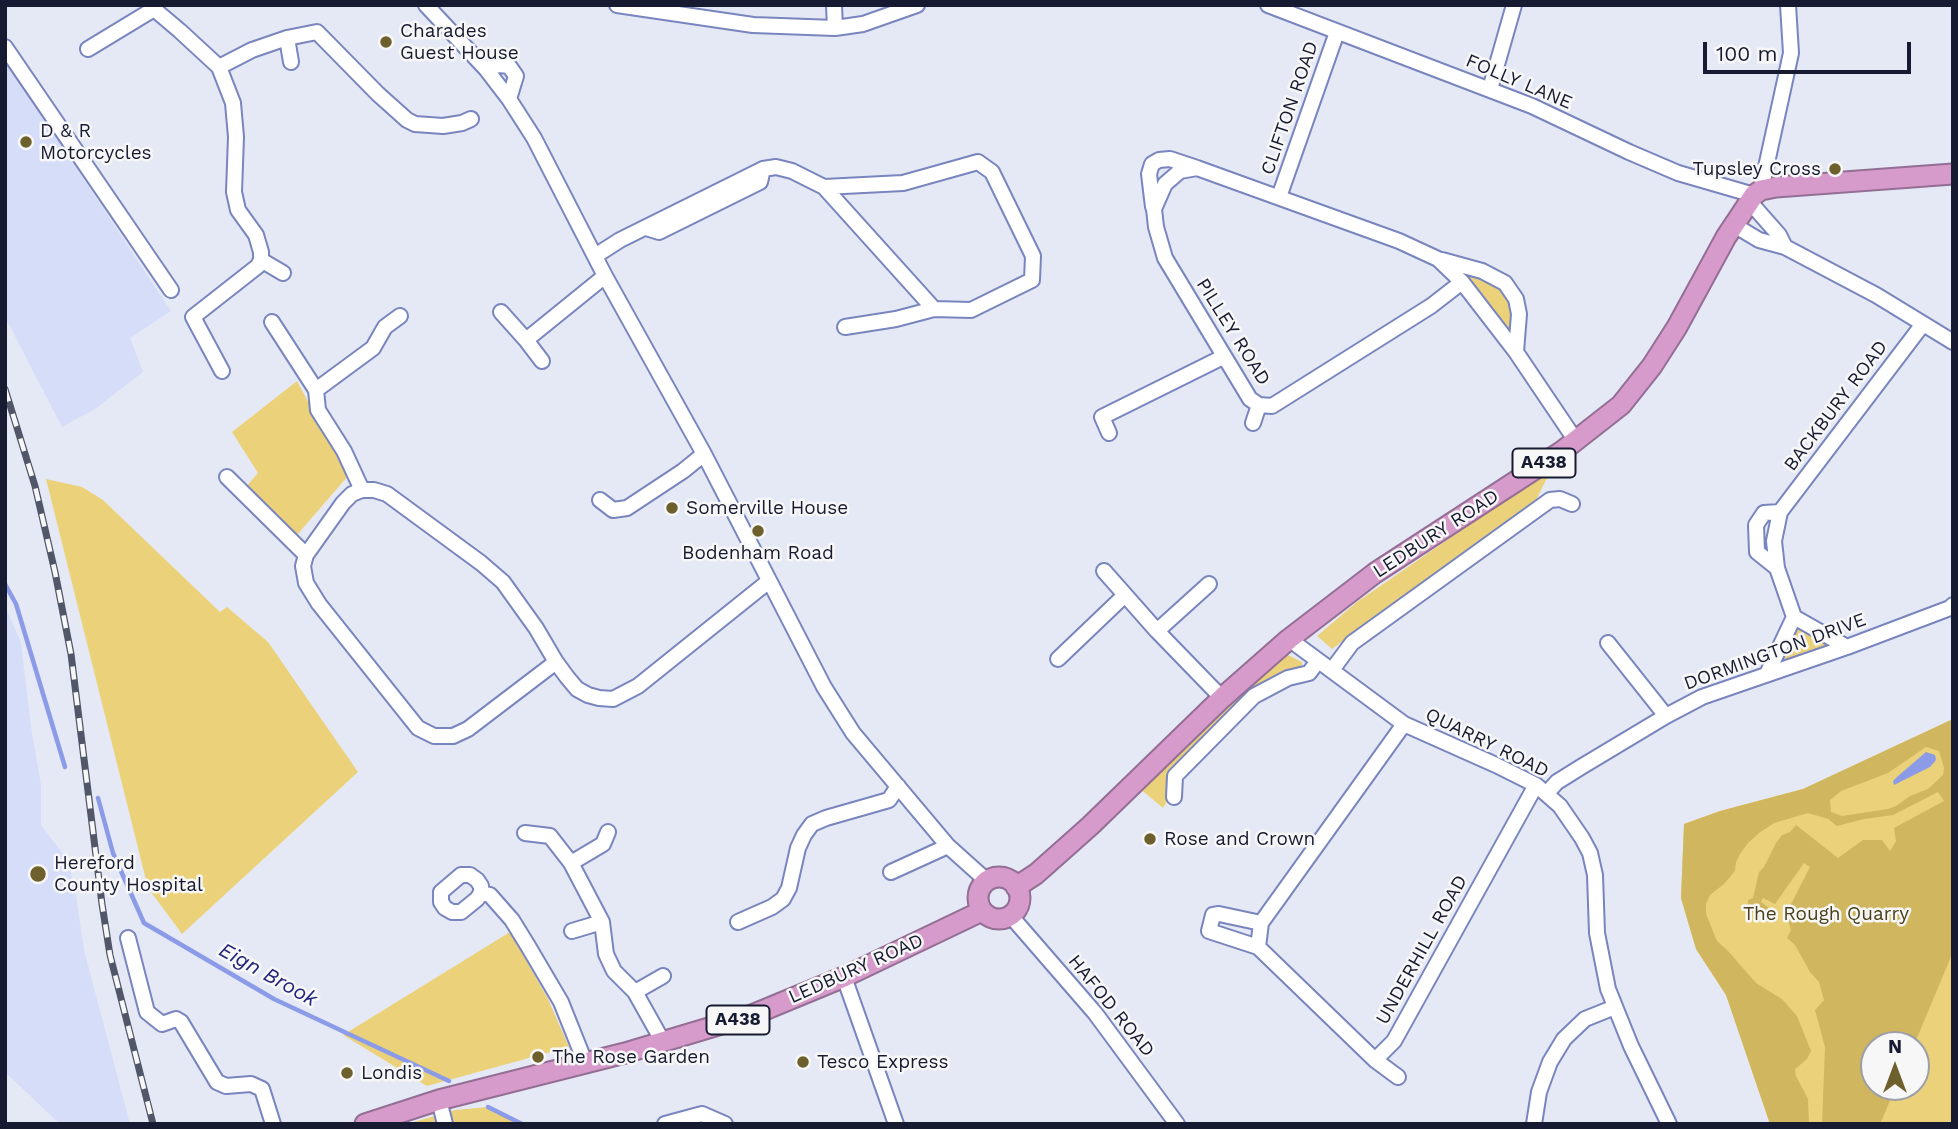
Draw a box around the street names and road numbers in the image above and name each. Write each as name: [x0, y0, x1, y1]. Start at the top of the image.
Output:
street label: CLIFTON ROAD: [1256, 38, 1324, 178]
street label: FOLLY LANE: [1462, 49, 1576, 115]
street label: PILLEY ROAD: [1191, 274, 1275, 390]
street label: BACKBURY ROAD: [1779, 336, 1893, 476]
road number: A438: [1512, 448, 1576, 477]
street label: LEDBURY ROAD: [1369, 485, 1503, 583]
street label: DORMINGTON DRIVE: [1681, 608, 1869, 696]
street label: QUARRY ROAD: [1422, 703, 1552, 783]
street label: UNDERHILL ROAD: [1372, 871, 1472, 1029]
street label: LEDBURY ROAD: [785, 929, 927, 1009]
street label: HAFOD ROAD: [1063, 950, 1159, 1062]
road number: A438: [706, 1006, 770, 1035]

